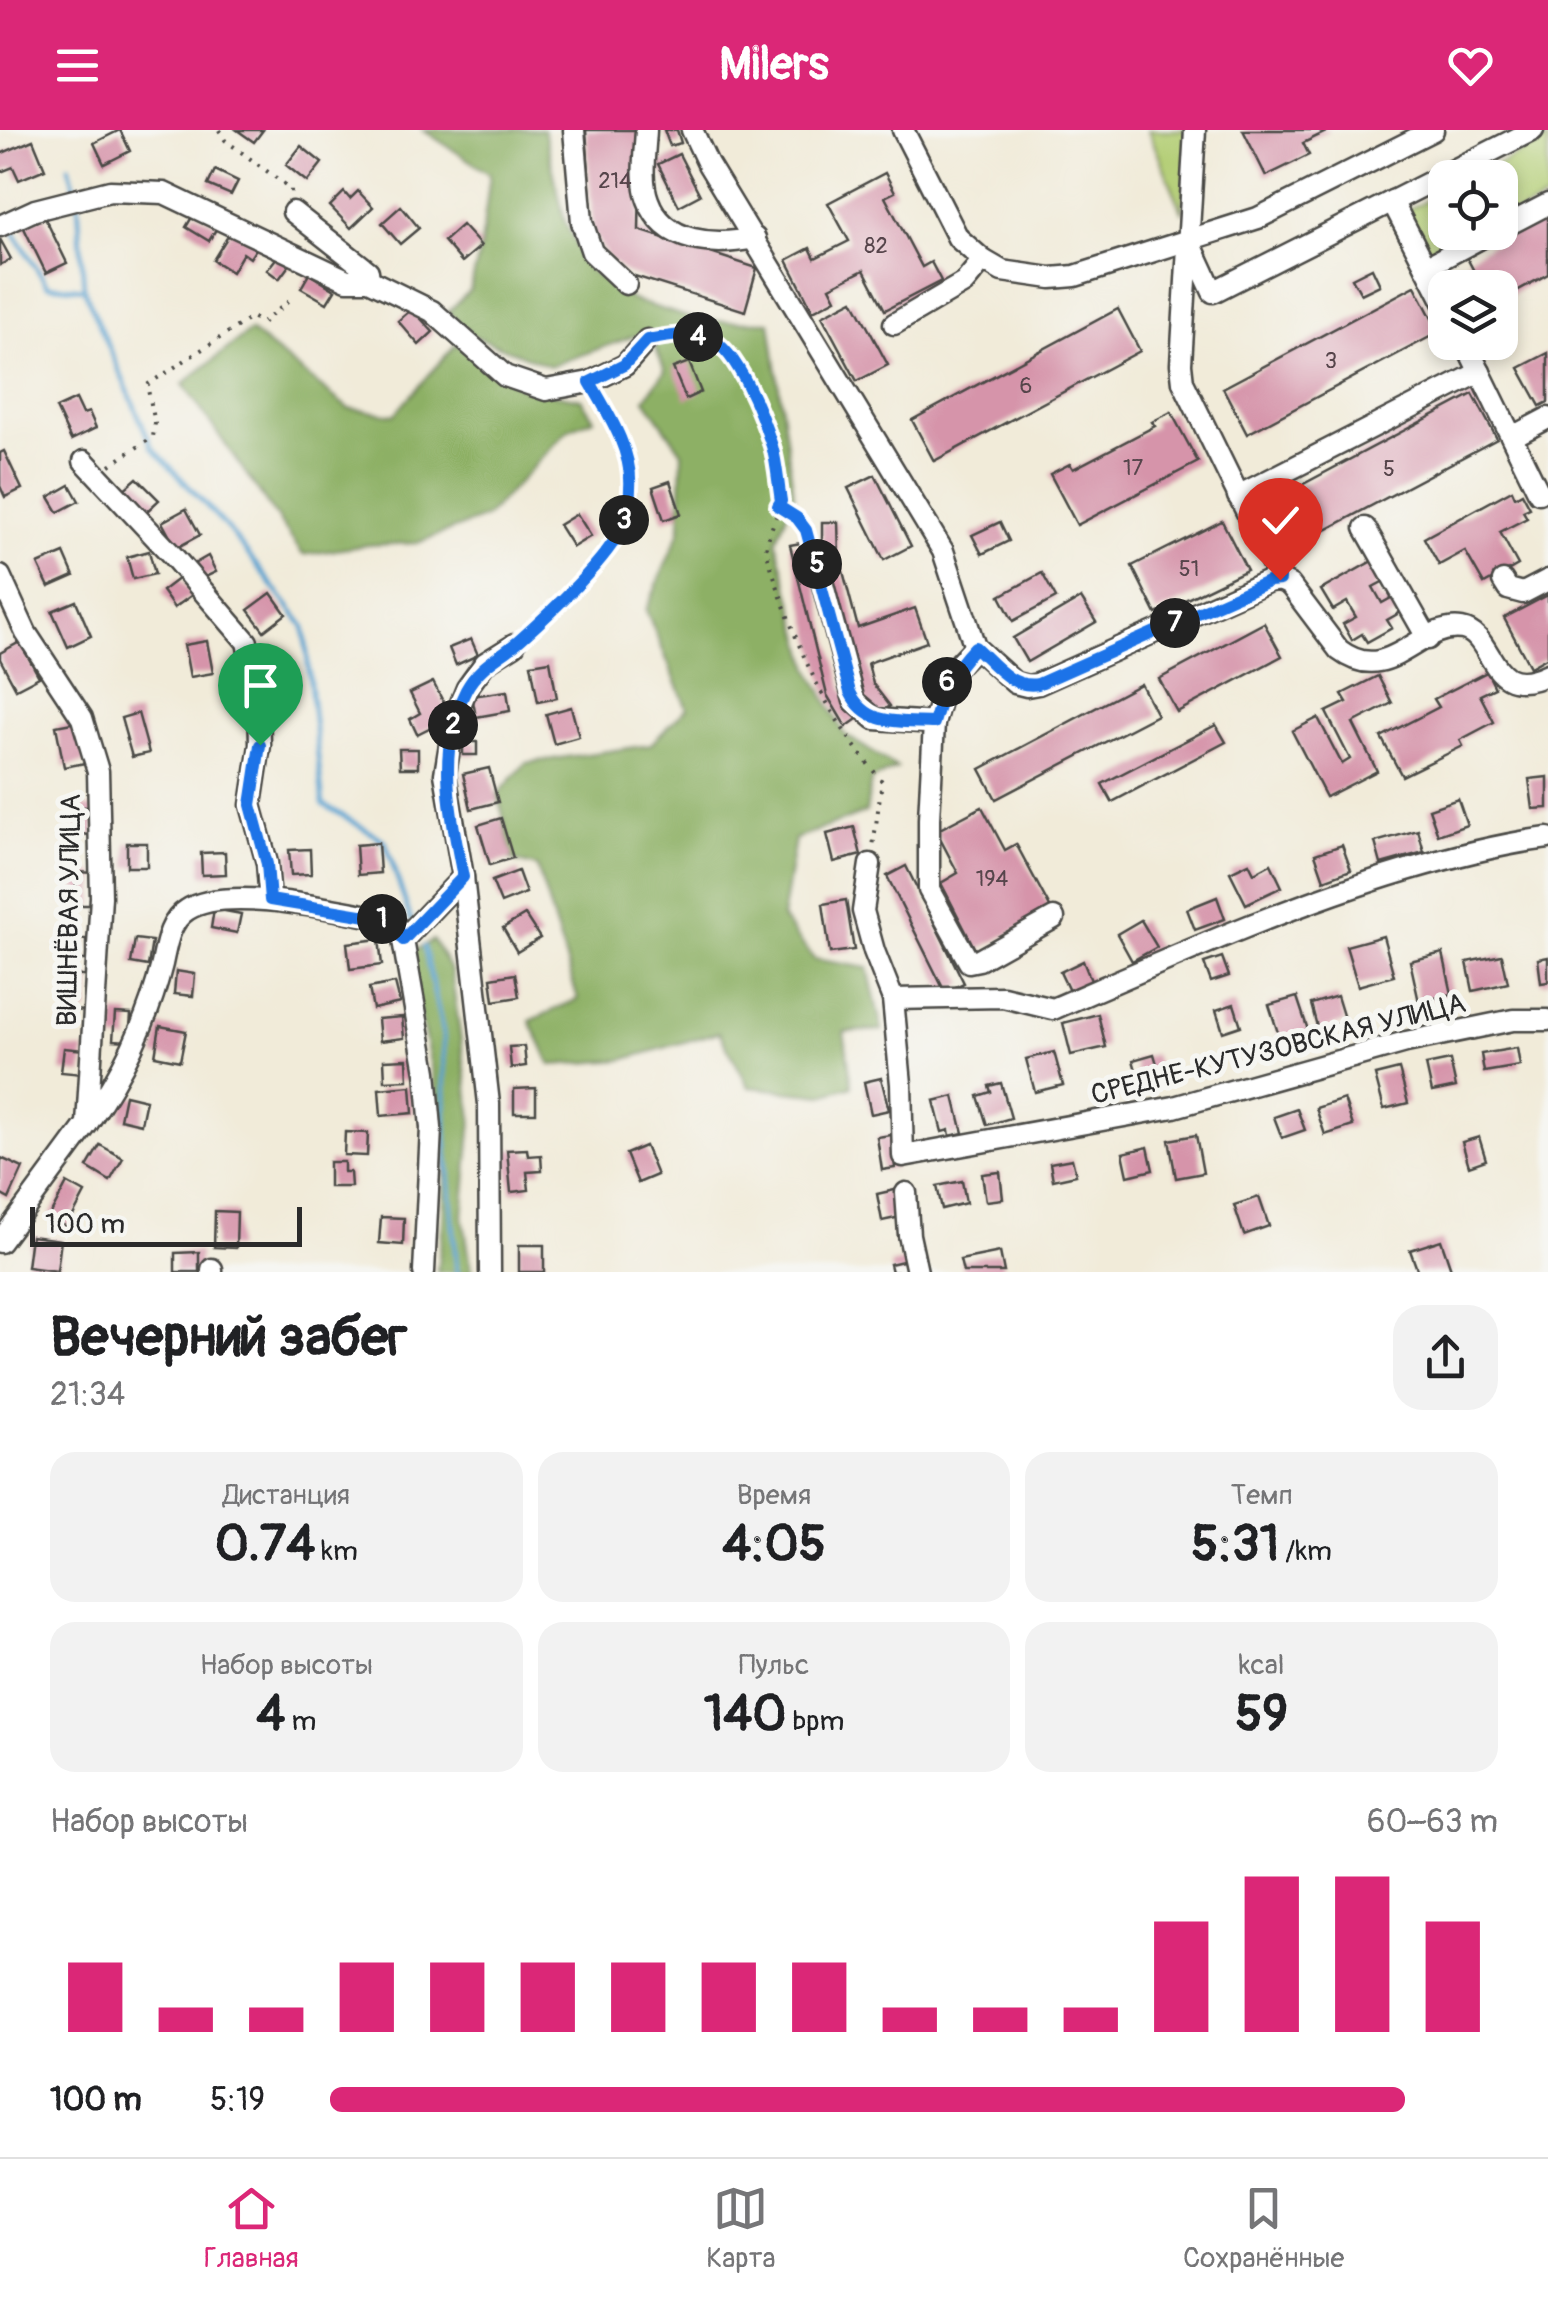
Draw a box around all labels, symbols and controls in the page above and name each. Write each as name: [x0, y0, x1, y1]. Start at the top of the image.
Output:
text: Milers: [719, 37, 829, 93]
icon: menu: [50, 38, 105, 93]
icon: heart: [1443, 38, 1498, 93]
map controls: [1428, 160, 1518, 360]
button: locate: [1428, 160, 1518, 250]
house number: 214: [598, 167, 632, 195]
house number: 82: [864, 232, 888, 260]
button: layers: [1428, 270, 1518, 360]
pin: 4: [673, 312, 723, 362]
text: 4: [690, 319, 706, 354]
house number: 3: [1325, 347, 1337, 375]
house number: 6: [1020, 372, 1032, 400]
house number: 17: [1123, 454, 1143, 482]
house number: 5: [1383, 455, 1395, 483]
pin: [1238, 478, 1323, 581]
icon: check: [1253, 493, 1308, 548]
pin: 3: [599, 495, 649, 545]
text: 3: [616, 502, 632, 537]
pin: 5: [792, 539, 842, 589]
text: 5: [809, 546, 825, 581]
house number: 51: [1179, 555, 1199, 583]
pin: 7: [1150, 598, 1200, 648]
text: 7: [1168, 605, 1182, 640]
pin: [218, 643, 303, 746]
pin: 6: [922, 657, 972, 707]
icon: arrive: [233, 658, 288, 713]
text: 6: [939, 664, 955, 699]
pin: 2: [428, 700, 478, 750]
text: 2: [445, 707, 461, 742]
street label: ВИШНЁВАЯ УЛИЦА: [50, 793, 89, 1027]
house number: 194: [976, 865, 1009, 893]
pin: 1: [357, 894, 407, 944]
text: 1: [377, 901, 387, 936]
street label: СРЕДНЕ-КУТУЗОВСКАЯ УЛИЦА: [1087, 986, 1469, 1113]
scale bar: [30, 1202, 302, 1246]
text: 100 m: [45, 1207, 125, 1242]
text: Вечерний забег: [50, 1303, 407, 1372]
button: share: [1393, 1305, 1498, 1410]
text: 21:34: [50, 1375, 125, 1415]
text: Дистанция: [223, 1478, 350, 1513]
text: Время: [737, 1478, 811, 1513]
text: Темп: [1231, 1478, 1293, 1513]
text: 0.74: [215, 1513, 315, 1576]
text: 4:05: [722, 1513, 826, 1576]
text: 5:31: [1191, 1513, 1279, 1576]
text: km: [315, 1534, 358, 1569]
text: /km: [1279, 1534, 1332, 1569]
text: Набор высоты: [200, 1648, 373, 1683]
text: Пульс: [739, 1648, 809, 1683]
text: kcal: [1239, 1648, 1284, 1683]
text: 4: [256, 1683, 285, 1746]
text: 140: [704, 1683, 786, 1746]
text: 59: [1235, 1683, 1288, 1746]
text: m: [285, 1704, 316, 1739]
text: bpm: [786, 1704, 844, 1739]
text: Набор высоты: [50, 1802, 248, 1842]
text: 60–63 m: [1367, 1802, 1498, 1842]
text: 100 m: [50, 2080, 142, 2120]
text: 5:19: [210, 2080, 265, 2120]
tab: Главная: [204, 2181, 299, 2276]
tab: Карта: [706, 2181, 776, 2276]
tab: Сохранённые: [1183, 2181, 1344, 2276]

